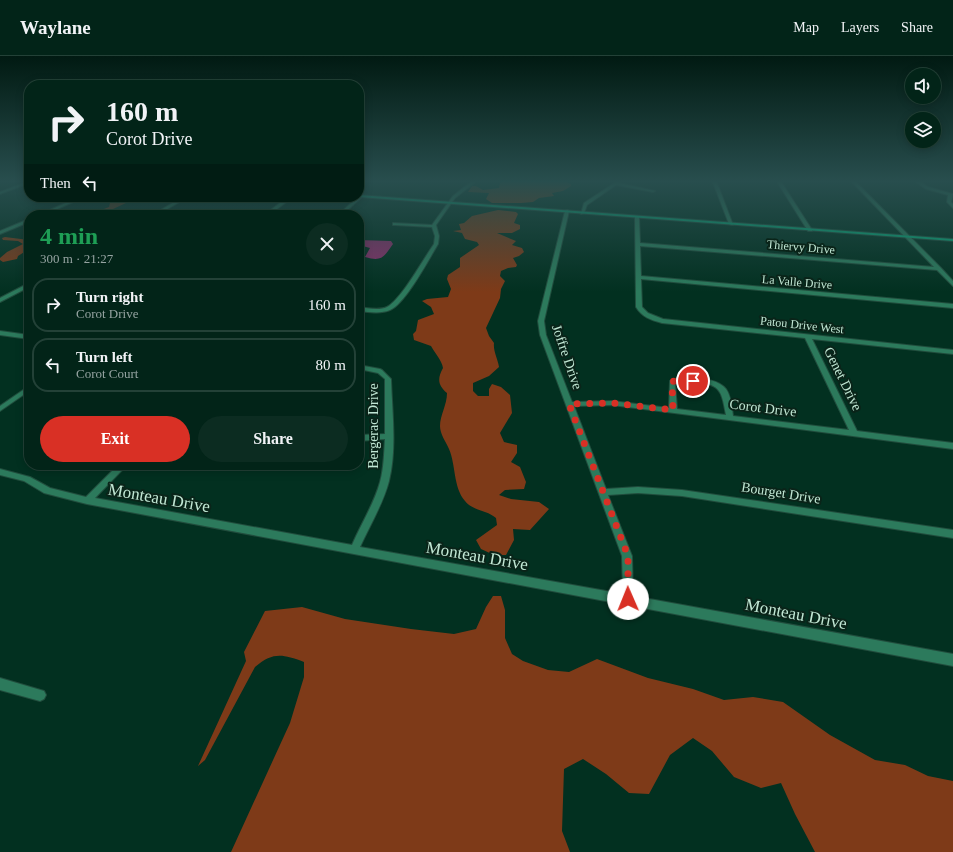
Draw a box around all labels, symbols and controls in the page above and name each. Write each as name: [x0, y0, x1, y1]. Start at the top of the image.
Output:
text: Waylane: [20, 17, 91, 38]
text: Map: [793, 20, 819, 35]
text: Layers: [841, 20, 879, 35]
text: Share: [901, 20, 933, 35]
map controls: [905, 68, 941, 148]
button: sound: [905, 68, 941, 104]
icon: right: [40, 96, 92, 148]
text: 160 m: [106, 96, 178, 127]
button: layers: [905, 112, 941, 148]
text: Corot Drive: [106, 129, 192, 149]
icon: left: [79, 172, 101, 194]
text: Then: [40, 175, 71, 191]
text: 4 min: [40, 223, 98, 249]
button: close: [306, 223, 348, 265]
street label: Thiervy Drive: [766, 237, 836, 257]
text: 300 m · 21:27: [40, 251, 113, 266]
street label: La Valle Drive: [761, 272, 833, 292]
text: Turn right: [76, 289, 143, 305]
icon: right: [42, 294, 64, 316]
text: 160 m: [308, 297, 346, 313]
text: Corot Drive: [76, 306, 138, 321]
street label: Patou Drive West: [759, 314, 845, 336]
street label: Joffre Drive: [549, 323, 585, 391]
street label: Genet Drive: [821, 345, 865, 413]
text: Turn left: [76, 349, 133, 365]
icon: left: [42, 354, 64, 376]
text: 80 m: [316, 357, 346, 373]
pin: [676, 364, 710, 398]
text: Corot Court: [76, 366, 138, 381]
icon: arrive: [682, 370, 704, 392]
street label: Bergerac Drive: [366, 383, 381, 469]
street label: Corot Drive: [729, 396, 797, 420]
button: Exit: [40, 416, 190, 462]
button: Share: [198, 416, 348, 462]
street label: Bourget Drive: [740, 479, 822, 507]
street label: Monteau Drive: [106, 480, 212, 516]
street label: Monteau Drive: [424, 538, 530, 574]
position arrow: [607, 578, 649, 620]
street label: Monteau Drive: [743, 595, 849, 633]

